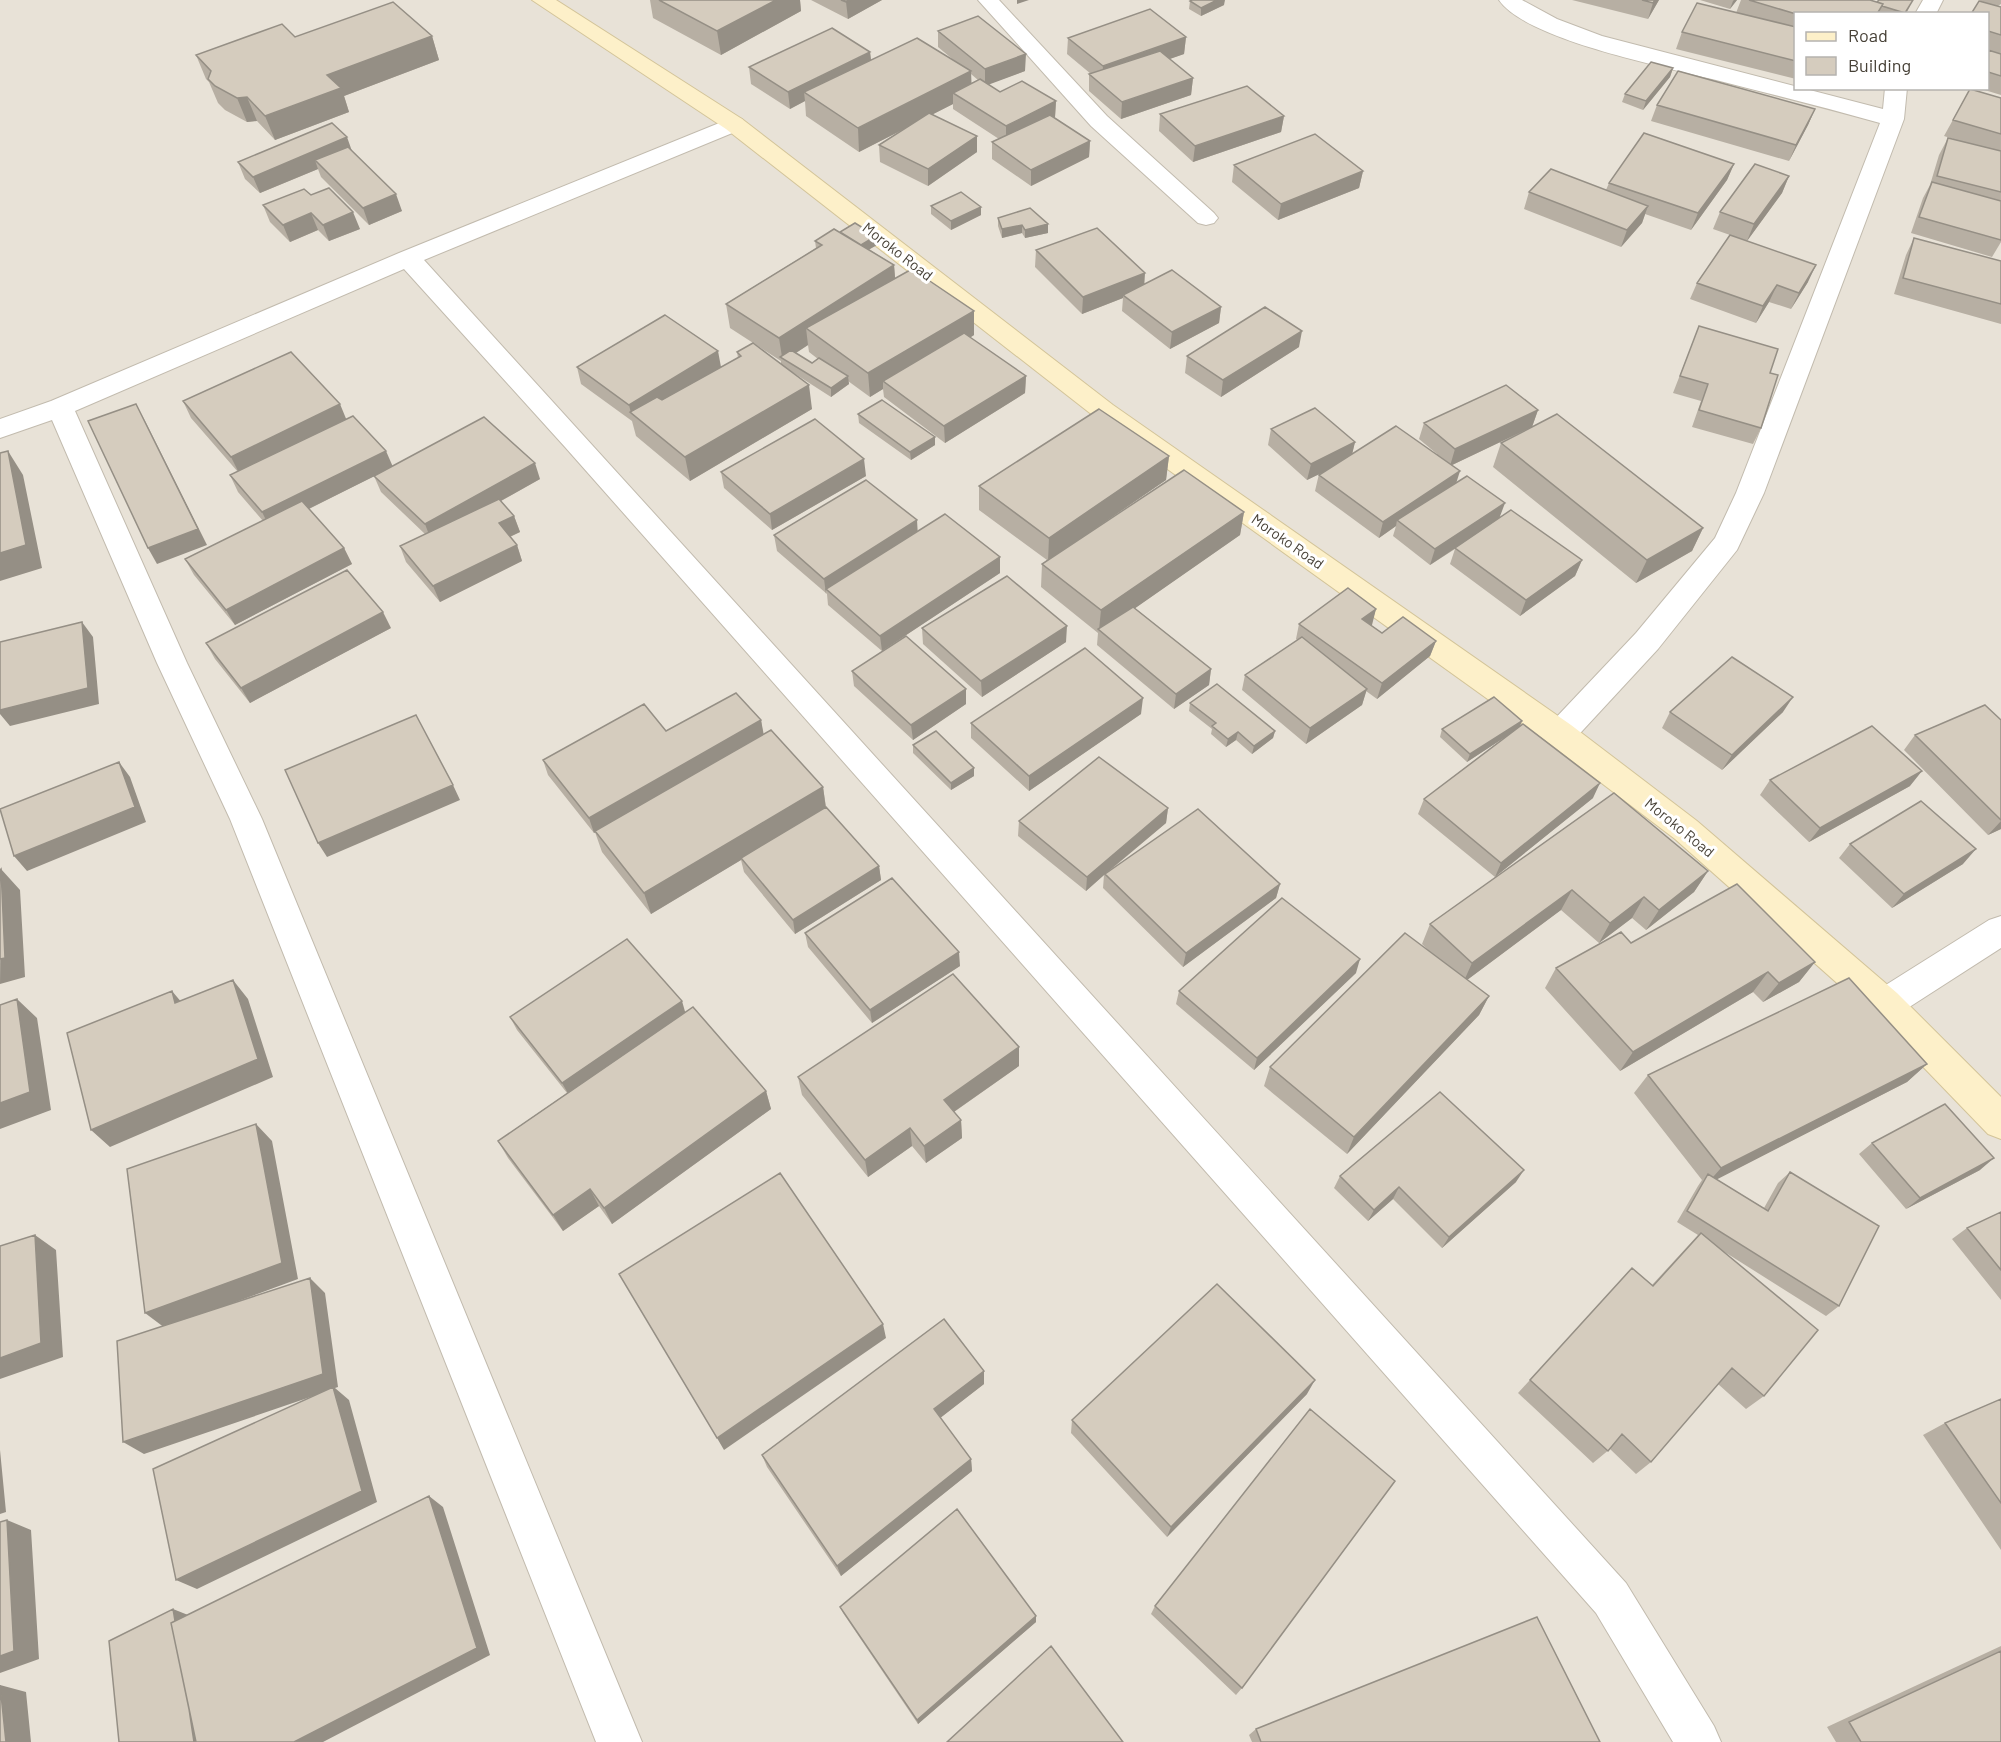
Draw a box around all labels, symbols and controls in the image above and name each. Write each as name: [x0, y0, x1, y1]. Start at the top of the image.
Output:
legend: [1794, 12, 1989, 90]
text: Road: [1848, 24, 1888, 46]
text: Building: [1848, 54, 1911, 76]
street label: Moroko Road: [859, 218, 937, 284]
street label: Moroko Road: [1248, 510, 1328, 572]
street label: Moroko Road: [1642, 794, 1718, 860]

